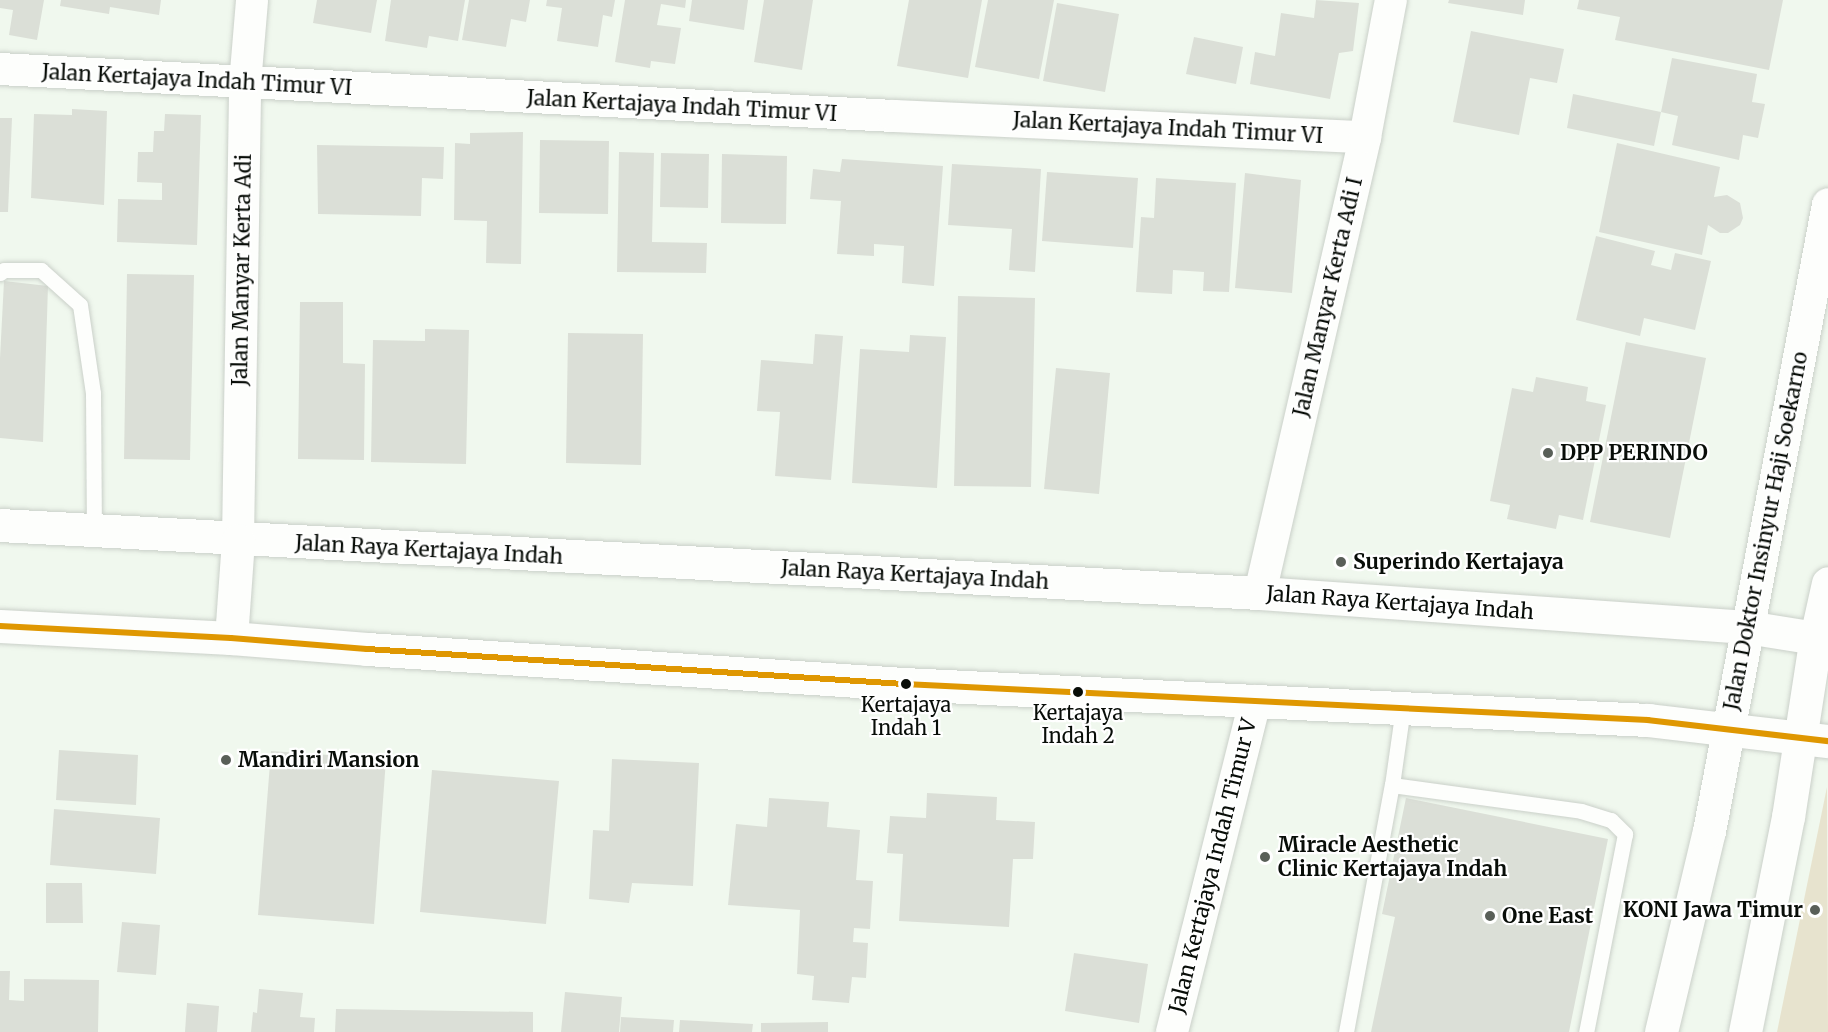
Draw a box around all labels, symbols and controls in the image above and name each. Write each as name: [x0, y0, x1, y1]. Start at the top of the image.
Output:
street label: Jalan Kertajaya Indah Timur VI: [41, 59, 353, 101]
street label: Jalan Kertajaya Indah Timur VI: [526, 85, 838, 127]
street label: Jalan Kertajaya Indah Timur VI: [1012, 107, 1324, 149]
street label: Jalan Manyar Kerta Adi: [227, 154, 257, 386]
street label: Jalan Manyar Kerta Adi I: [1288, 175, 1368, 419]
street label: Jalan Doktor Insinyur Haji Soekarno: [1719, 349, 1813, 713]
place label: DPP PERINDO: [1560, 440, 1708, 466]
marker: DPP PERINDO: [1541, 446, 1555, 460]
street label: Jalan Raya Kertajaya Indah: [294, 530, 564, 570]
place label: Superindo Kertajaya: [1353, 549, 1564, 575]
street label: Jalan Raya Kertajaya Indah: [780, 555, 1050, 595]
marker: Superindo Kertajaya: [1334, 555, 1348, 569]
street label: Jalan Raya Kertajaya Indah: [1265, 581, 1535, 625]
marker: Kertajaya Indah 1: [900, 678, 912, 690]
marker: Kertajaya Indah 2: [1072, 686, 1084, 698]
place label: Kertajaya Indah 1: [861, 693, 951, 740]
place label: Kertajaya Indah 2: [1033, 701, 1123, 748]
street label: Jalan Kertajaya Indah Timur V: [1164, 716, 1262, 1016]
place label: Mandiri Mansion: [238, 747, 419, 773]
marker: Mandiri Mansion: [219, 753, 233, 767]
place label: Miracle Aesthetic Clinic Kertajaya Indah: [1278, 832, 1507, 882]
marker: Miracle Aesthetic Clinic Kertajaya Indah: [1256, 848, 1274, 866]
place label: KONI Jawa Timur: [1623, 897, 1803, 923]
place label: One East: [1502, 903, 1593, 929]
marker: KONI Jawa Timur: [1808, 903, 1822, 917]
marker: One East: [1483, 909, 1497, 923]

